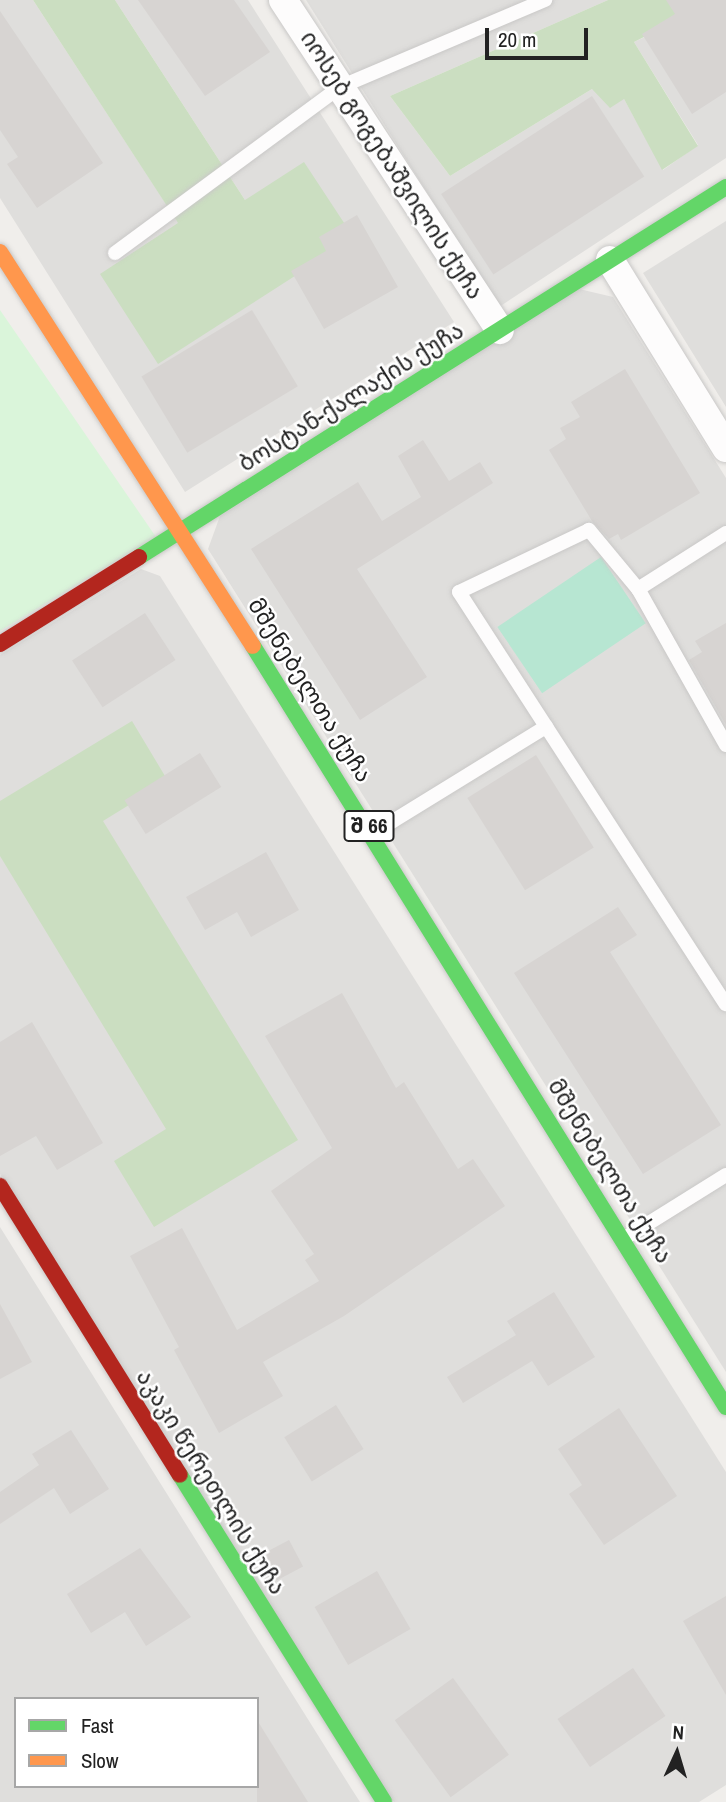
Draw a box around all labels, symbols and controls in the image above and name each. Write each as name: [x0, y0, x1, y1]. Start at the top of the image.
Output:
scale bar: [488, 14, 591, 58]
text: 20 m: [498, 25, 536, 54]
street label: იოსებ გოგებაშვილის ქუჩა: [295, 26, 489, 304]
street label: ბოსტან-ქალაქის ქუჩა: [234, 316, 468, 478]
street label: მშენებელთა ქუჩა: [242, 593, 378, 787]
road number: შ 66: [343, 808, 395, 844]
street label: მშენებელთა ქუჩა: [542, 1074, 678, 1268]
street label: აკაკი წერეთლის ქუჩა: [130, 1365, 292, 1599]
legend: [14, 1697, 259, 1788]
text: Fast: [81, 1711, 114, 1740]
north arrow: [642, 1718, 712, 1788]
text: N: [672, 1719, 685, 1745]
text: Slow: [81, 1746, 118, 1775]

